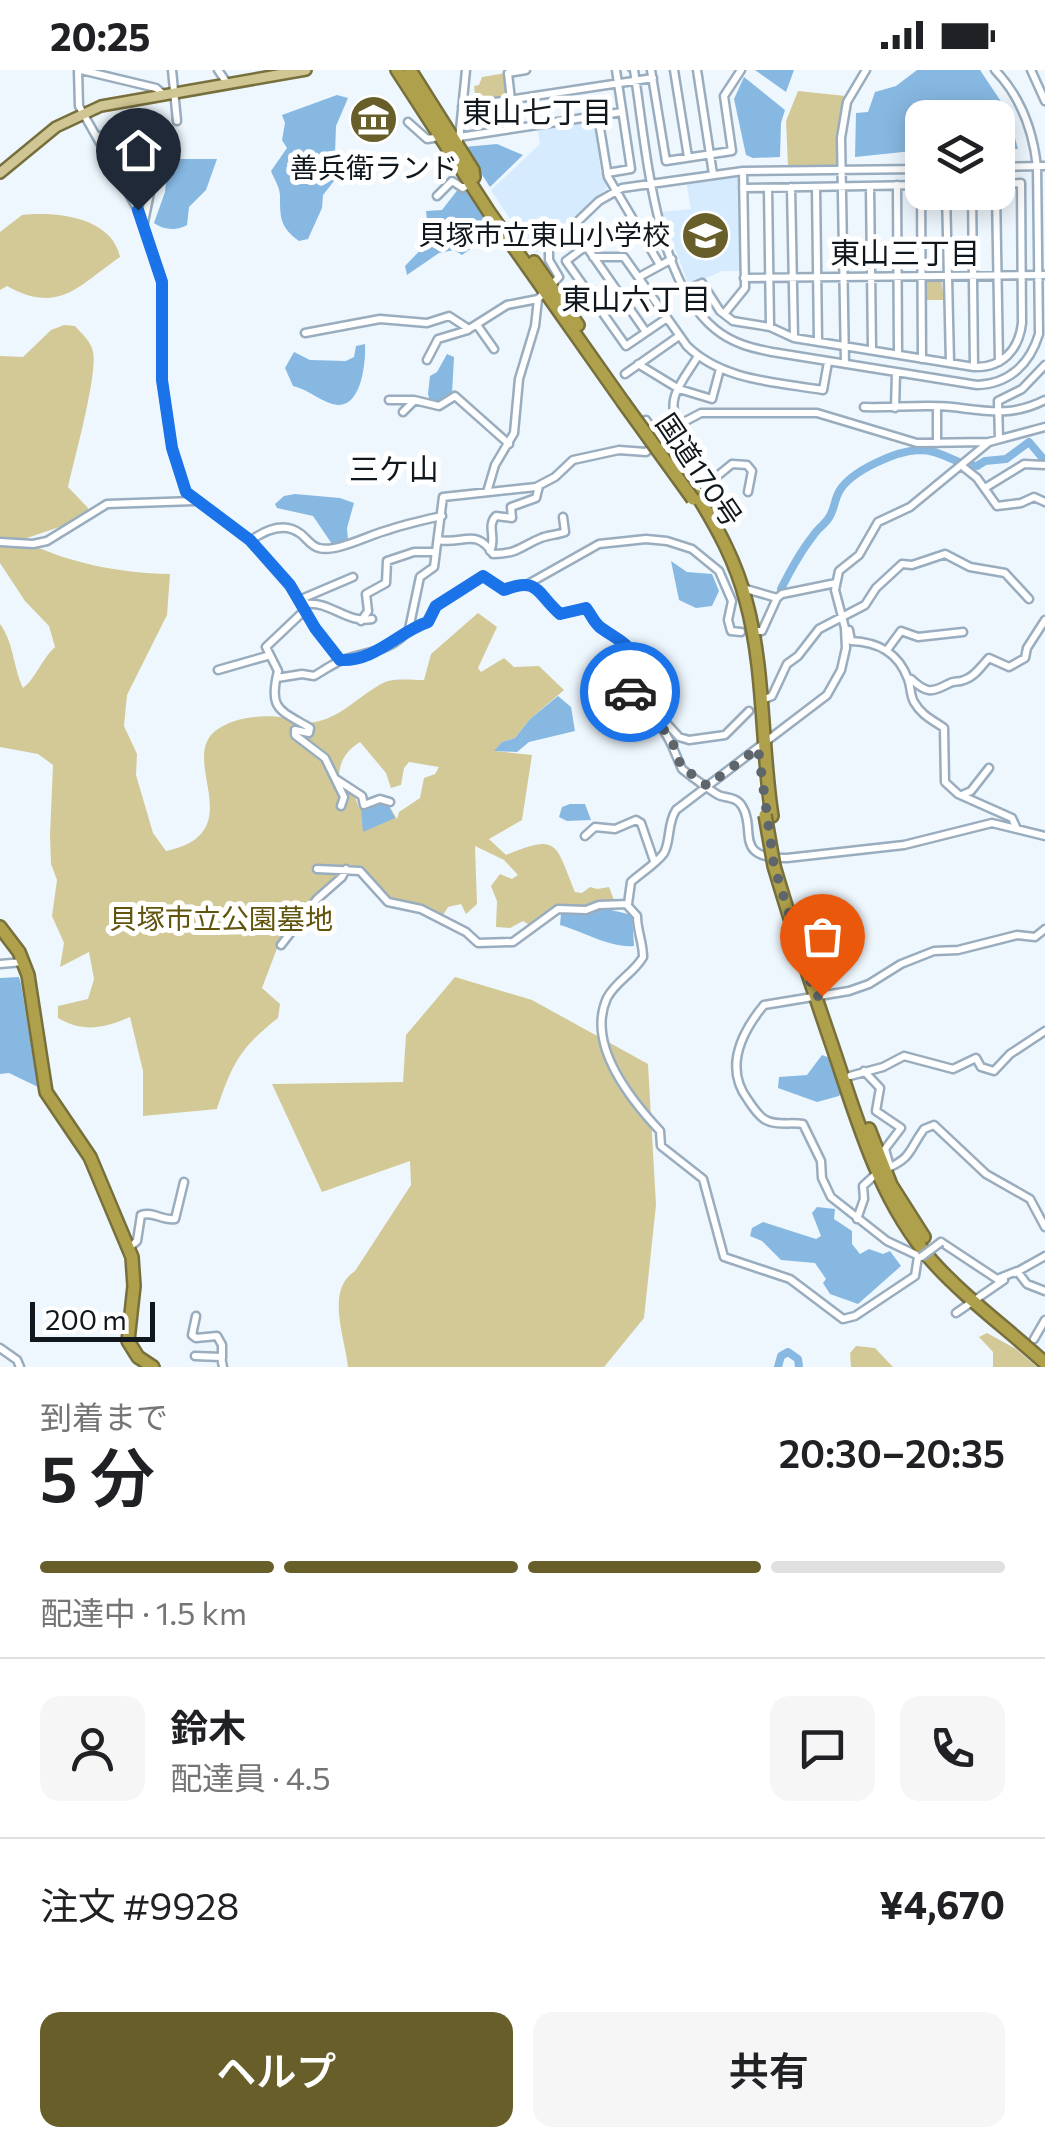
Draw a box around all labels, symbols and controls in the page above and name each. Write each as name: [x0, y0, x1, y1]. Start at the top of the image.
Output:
text: 20:25: [50, 12, 150, 59]
district label: 東山七丁目: [462, 92, 612, 129]
museum icon: 善兵衛ランド: [348, 94, 400, 146]
map controls: [905, 100, 1015, 210]
button: layers: [905, 100, 1015, 210]
pin: [96, 108, 181, 211]
icon: home: [111, 123, 166, 178]
place label: 善兵衛ランド: [290, 150, 458, 184]
school or university icon: 貝塚市立東山小学校: [679, 209, 731, 261]
place label: 貝塚市立東山小学校: [418, 217, 670, 251]
district label: 東山三丁目: [830, 233, 980, 270]
district label: 東山六丁目: [561, 279, 711, 316]
street label: 国道170号: [650, 406, 750, 532]
district label: 三ケ山: [349, 449, 439, 486]
courier: [580, 642, 680, 742]
icon: car: [603, 665, 658, 720]
pin: [780, 894, 865, 997]
park label: 貝塚市立公園墓地: [109, 901, 333, 935]
icon: bag: [795, 909, 850, 964]
scale bar: [30, 1297, 155, 1342]
text: 200 m: [45, 1302, 127, 1336]
text: 到着まで: [40, 1396, 168, 1436]
text: 20:30–20:35: [779, 1429, 1005, 1476]
text: 5 分: [40, 1436, 155, 1515]
text: 配達中 · 1.5 km: [40, 1592, 247, 1632]
button: person: [40, 1696, 145, 1801]
button: chat: [770, 1696, 875, 1801]
button: phone: [900, 1696, 1005, 1801]
text: 鈴木: [170, 1703, 246, 1750]
text: 配達員 · 4.5: [170, 1757, 331, 1797]
text: ¥4,670: [879, 1880, 1005, 1927]
text: 注文 #9928: [40, 1881, 239, 1928]
button: ヘルプ: [40, 2012, 513, 2127]
button: 共有: [533, 2012, 1005, 2127]

